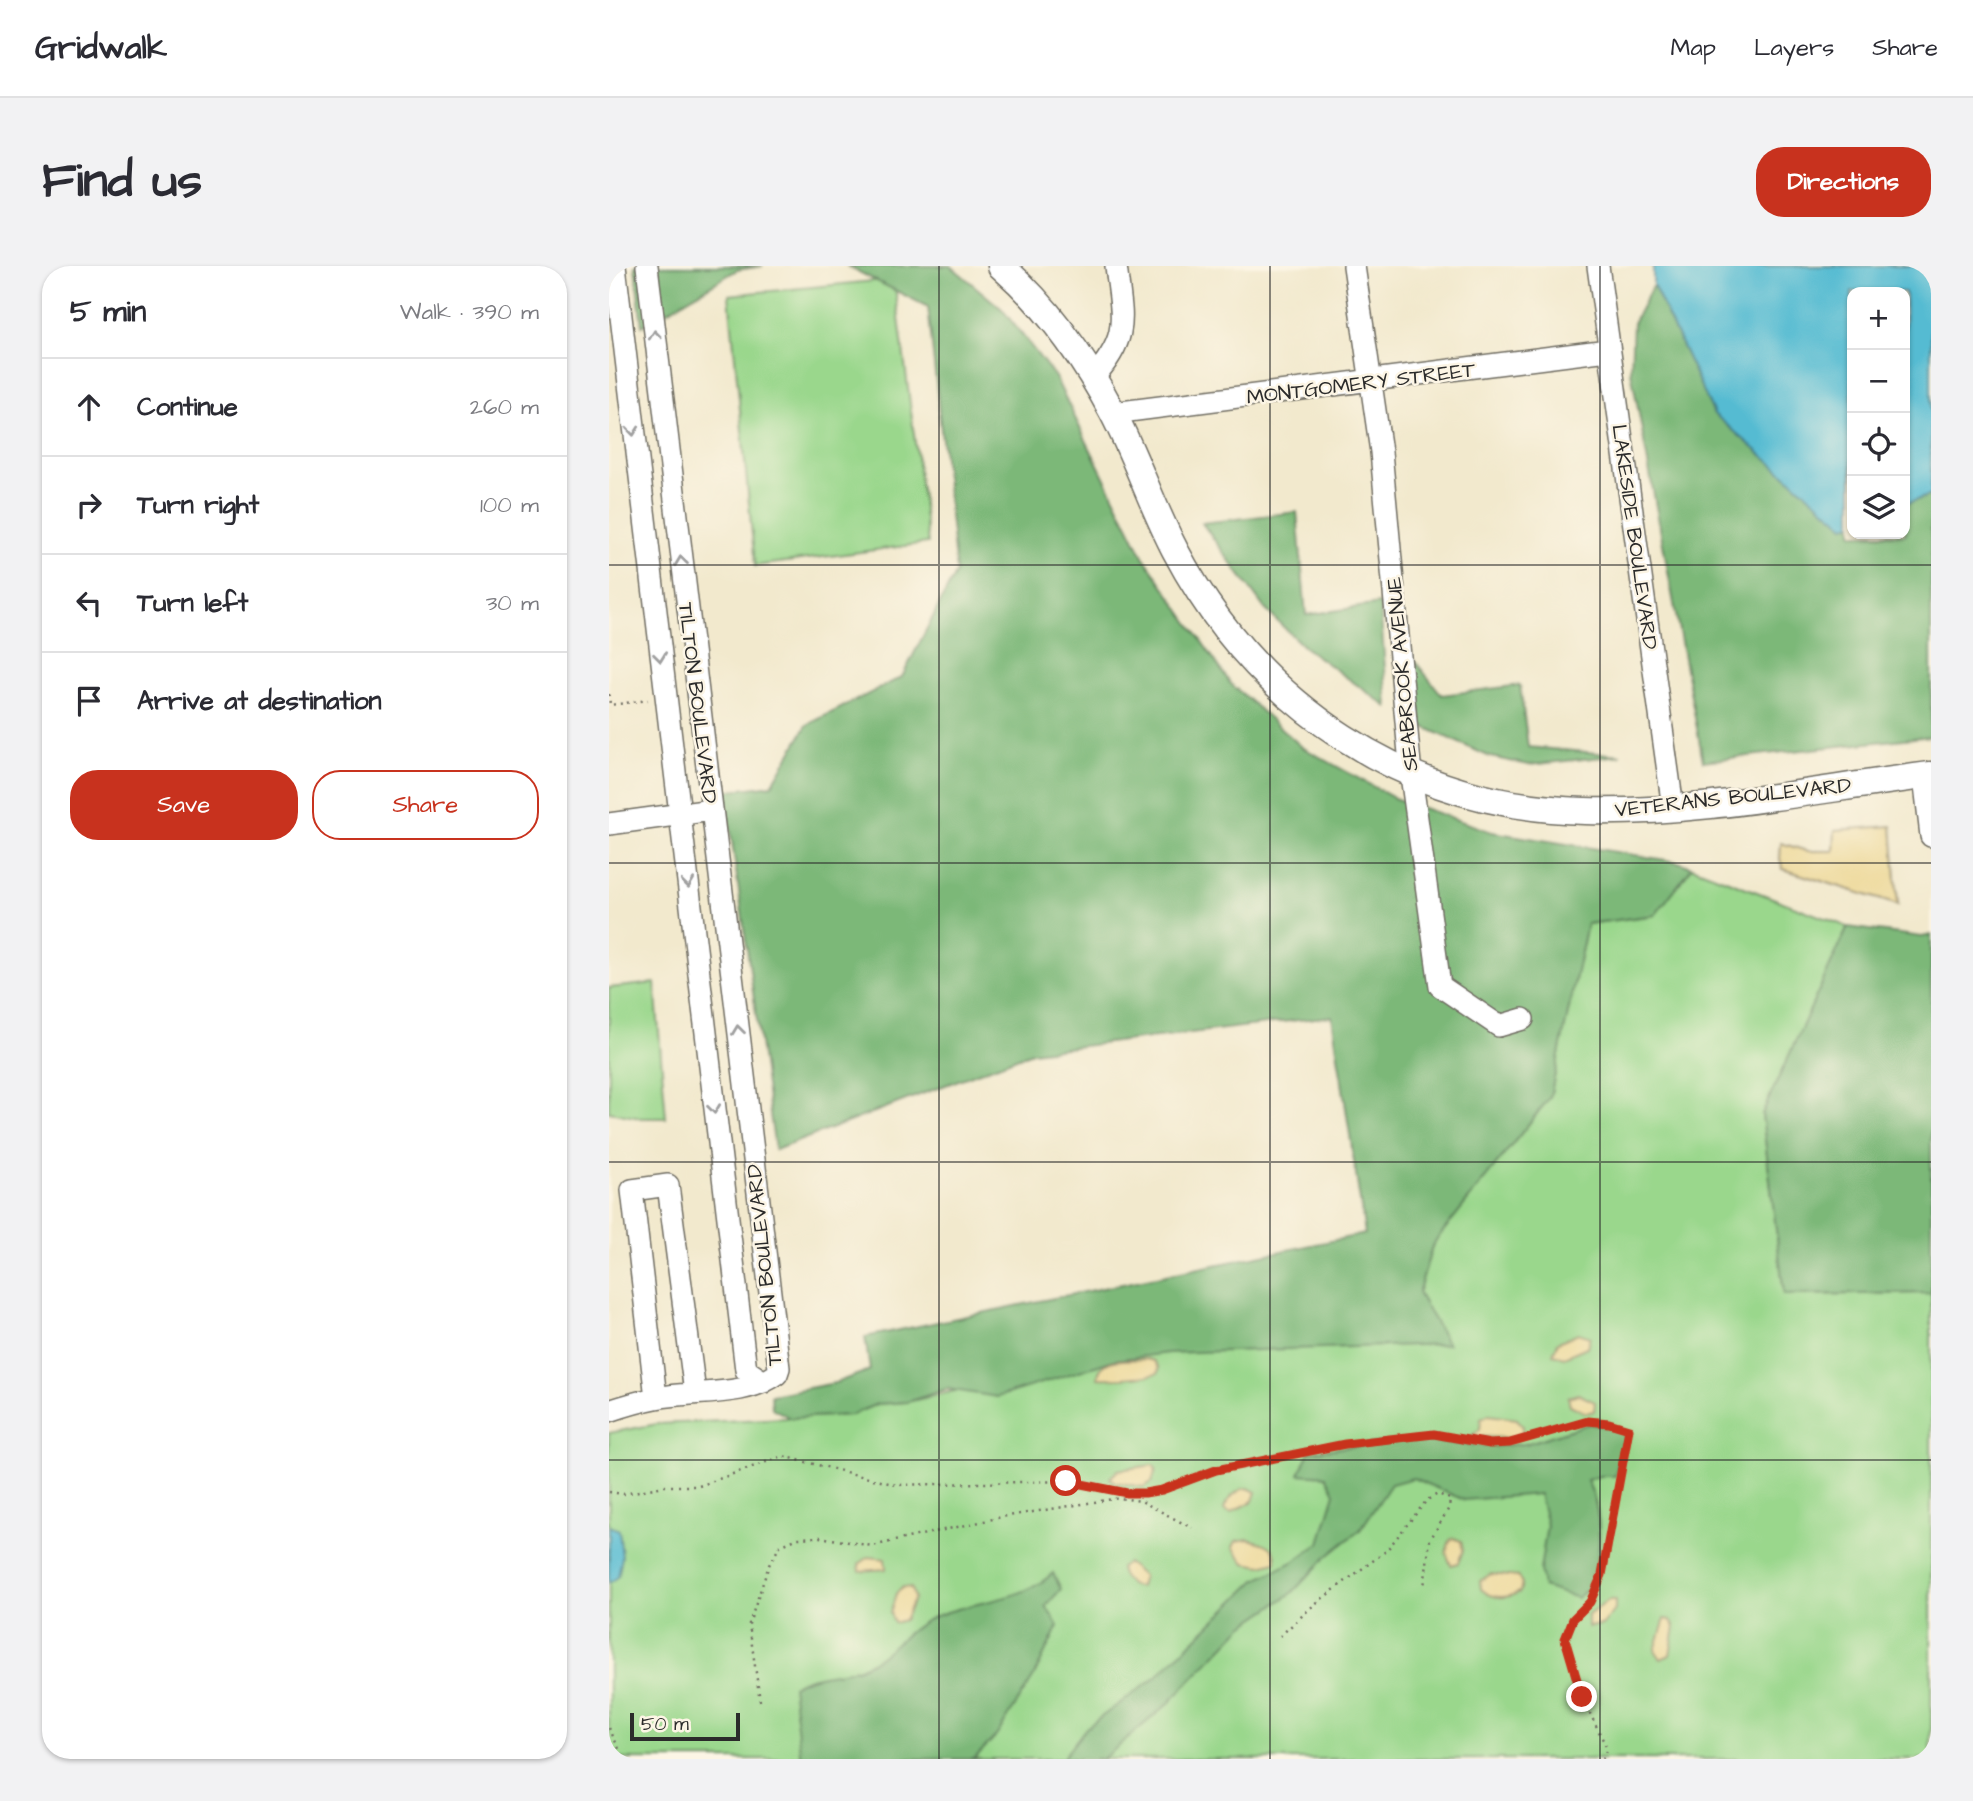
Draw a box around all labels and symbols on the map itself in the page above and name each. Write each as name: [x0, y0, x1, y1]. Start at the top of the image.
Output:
one-way arrow: [647, 329, 662, 341]
street label: MONTGOMERY STREET: [1245, 355, 1478, 412]
street label: LAKESIDE BOULEVARD: [1604, 423, 1665, 652]
one-way arrow: [625, 426, 640, 437]
one-way arrow: [673, 555, 688, 567]
street label: SEABROOK AVENUE: [1380, 575, 1425, 772]
street label: TILTON BOULEVARD: [671, 601, 724, 806]
one-way arrow: [653, 651, 668, 663]
street label: VETERANS BOULEVARD: [1613, 771, 1853, 824]
one-way arrow: [680, 877, 695, 889]
one-way arrow: [731, 1024, 746, 1035]
one-way arrow: [706, 1103, 721, 1115]
street label: TILTON BOULEVARD: [739, 1162, 790, 1367]
route start: [1050, 1465, 1081, 1496]
route end: [1566, 1681, 1597, 1712]
scale bar: [630, 1710, 740, 1742]

